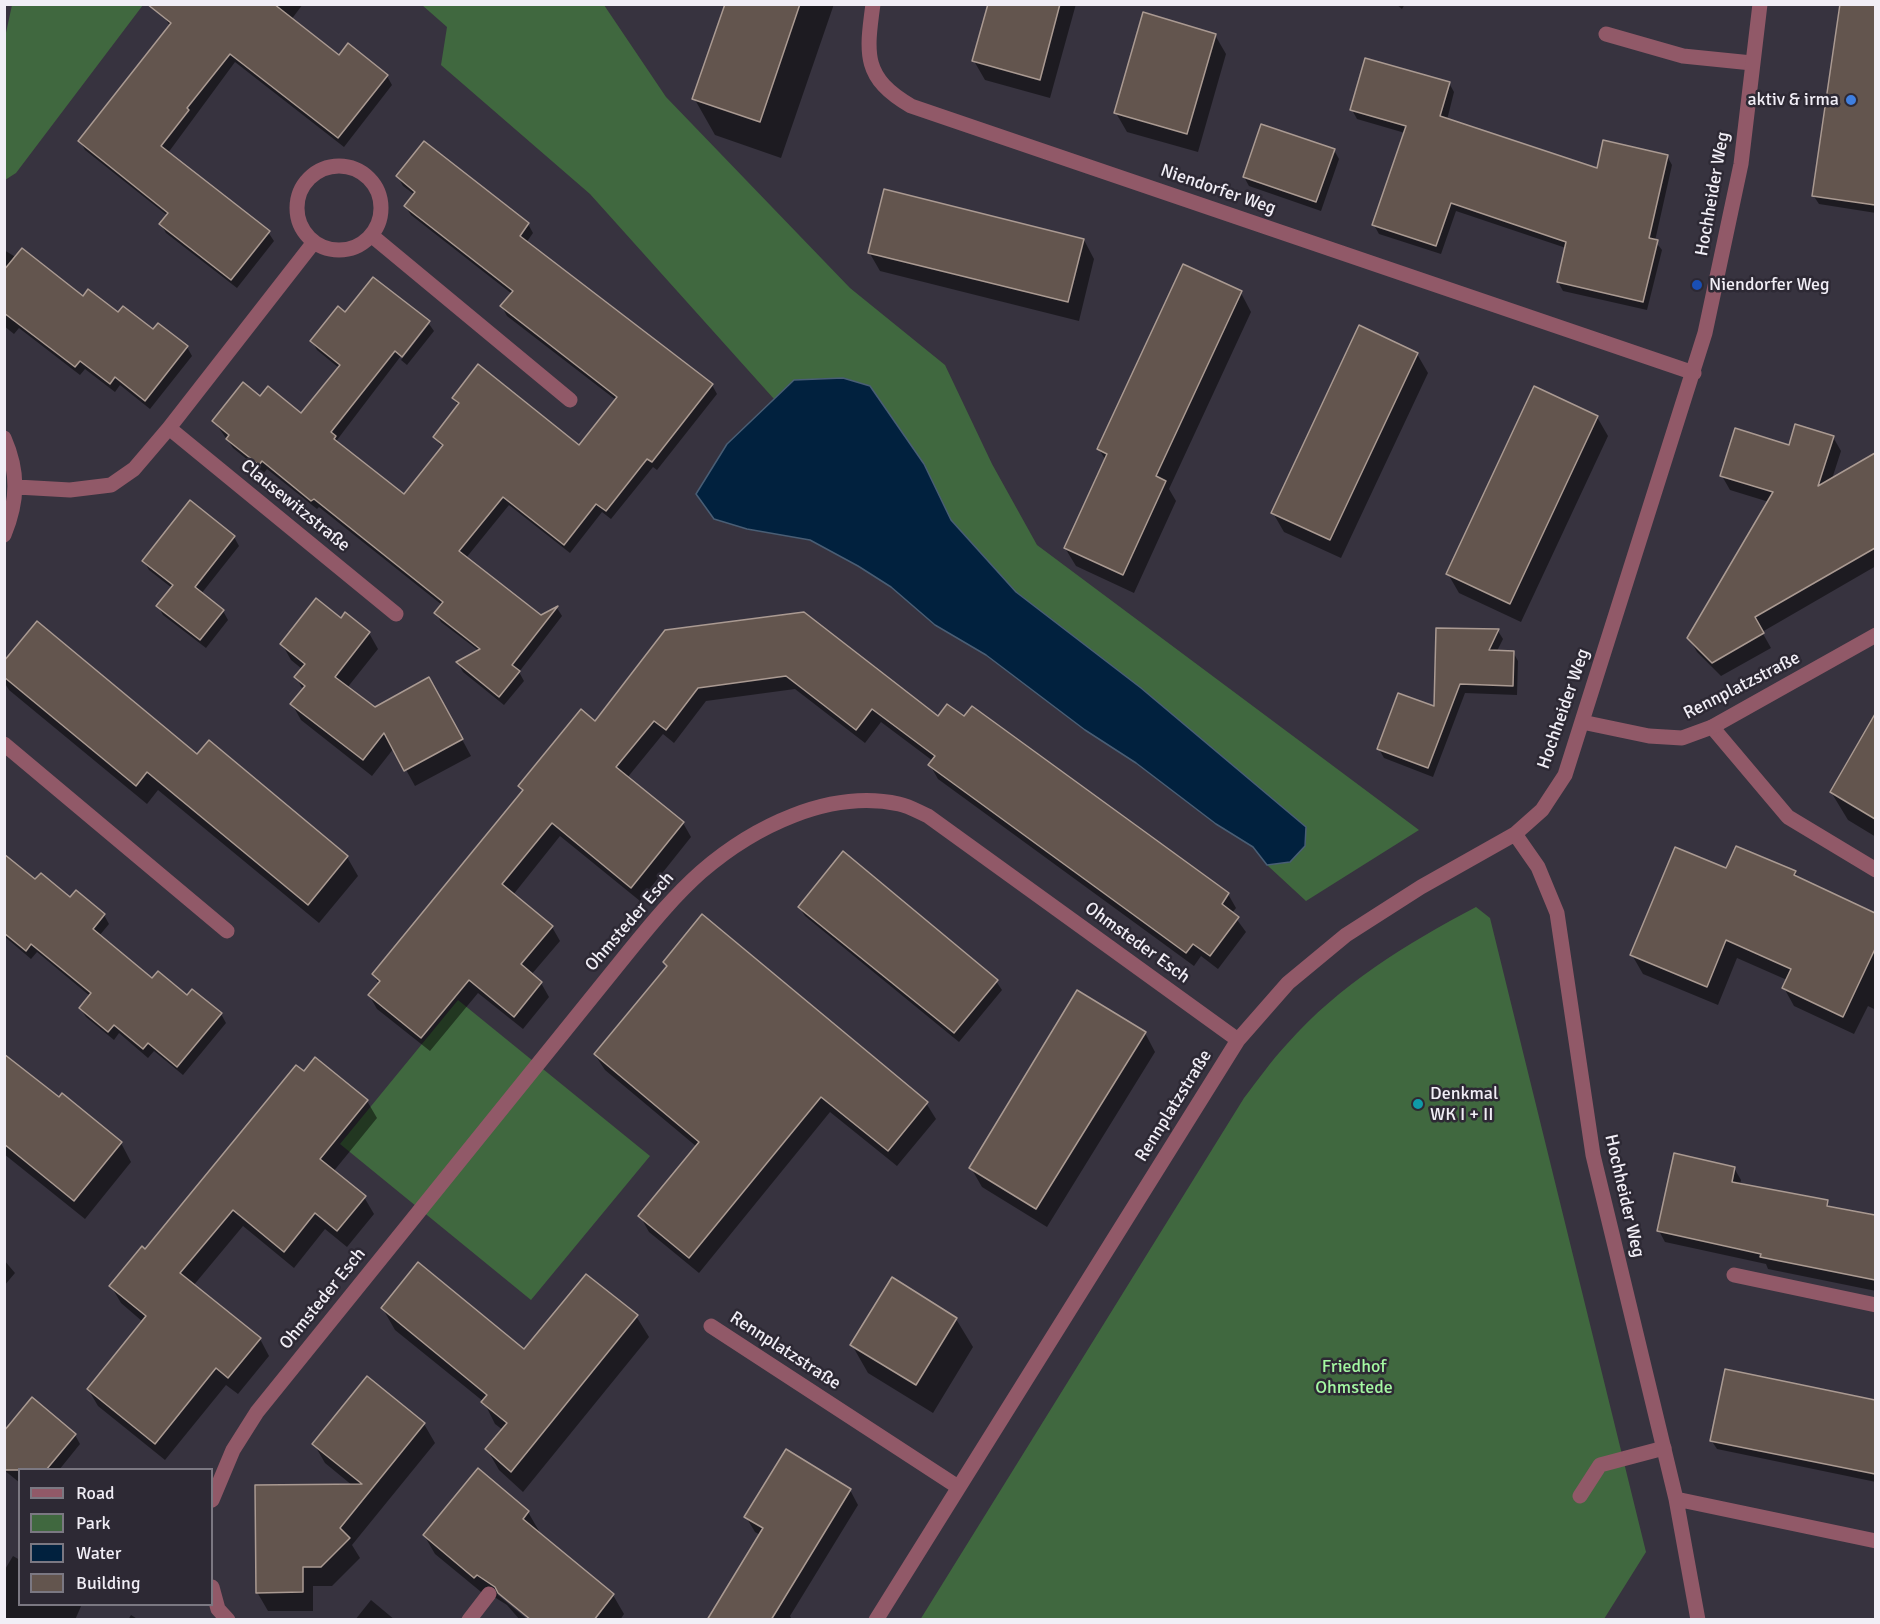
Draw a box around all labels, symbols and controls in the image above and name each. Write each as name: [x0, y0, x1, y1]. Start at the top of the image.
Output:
place label: aktiv & irma: [1747, 89, 1839, 111]
marker: aktiv & irma: [1844, 93, 1858, 107]
street label: Hochheider Weg: [1691, 130, 1735, 258]
street label: Niendorfer Weg: [1157, 160, 1279, 220]
place label: Niendorfer Weg: [1709, 274, 1830, 296]
marker: Niendorfer Weg: [1690, 278, 1704, 292]
street label: Clausewitzstraße: [236, 455, 354, 557]
street label: Hochheider Weg: [1533, 646, 1595, 772]
street label: Rennplatzstraße: [1680, 647, 1804, 725]
street label: Ohmsteder Esch: [581, 868, 679, 976]
street label: Ohmsteder Esch: [1080, 898, 1194, 988]
street label: Rennplatzstraße: [1131, 1046, 1217, 1166]
place label: Denkmal WK I + II: [1430, 1083, 1498, 1126]
marker: Denkmal WK I + II: [1411, 1097, 1425, 1111]
street label: Hochheider Weg: [1599, 1132, 1649, 1260]
street label: Ohmsteder Esch: [275, 1244, 371, 1354]
street label: Rennplatzstraße: [726, 1307, 844, 1395]
park label: Friedhof Ohmstede: [1315, 1356, 1393, 1398]
legend: [18, 1468, 213, 1606]
text: Road: [76, 1482, 115, 1504]
text: Park: [76, 1512, 111, 1534]
text: Water: [76, 1542, 121, 1564]
text: Building: [76, 1572, 140, 1594]

